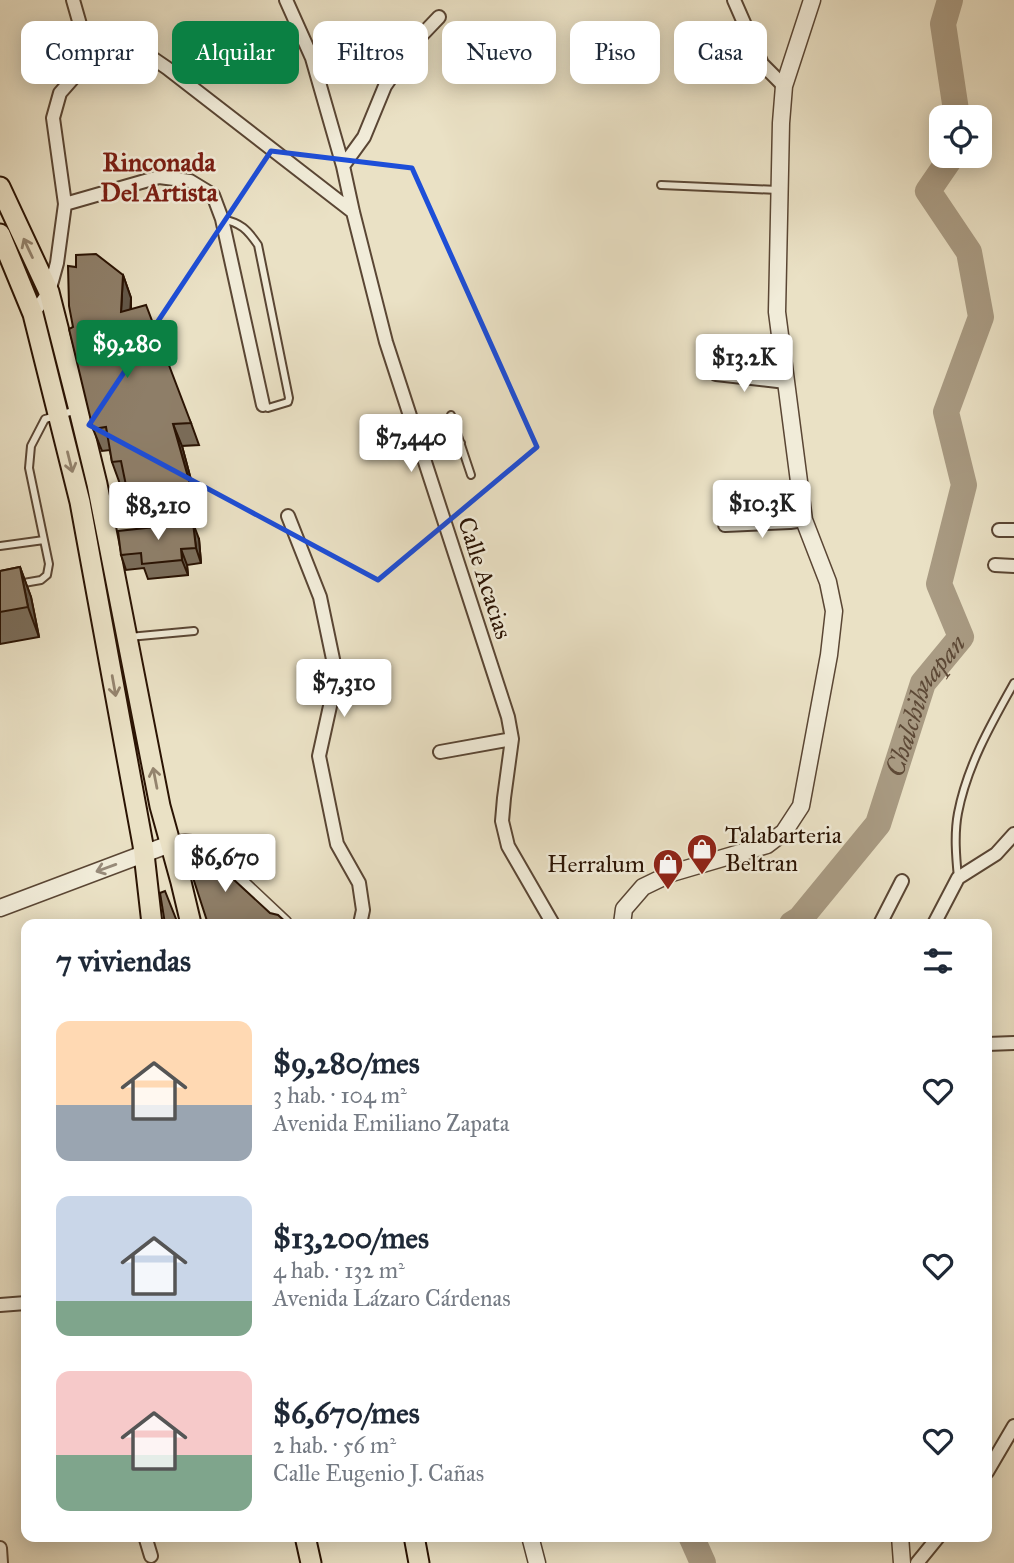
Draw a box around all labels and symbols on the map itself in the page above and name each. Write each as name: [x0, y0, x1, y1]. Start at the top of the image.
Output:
district label: Rinconada Del Artista: [100, 146, 219, 208]
one-way arrow: [21, 238, 35, 259]
pin: $9,280: [70, 320, 184, 380]
pin: $13.2K: [687, 334, 801, 394]
pin: $7,440: [354, 414, 468, 474]
one-way arrow: [64, 451, 77, 473]
pin: $10.3K: [705, 480, 819, 540]
pin: $8,210: [101, 482, 215, 542]
street label: Calle Acacias: [451, 513, 519, 643]
water label: Chalchihuapan: [878, 627, 973, 780]
pin: $7,310: [287, 660, 401, 719]
one-way arrow: [107, 674, 121, 697]
one-way arrow: [147, 767, 161, 790]
place label: Talabarteria Beltran: [725, 820, 843, 878]
shop icon: Talabarteria Beltran: [685, 832, 719, 876]
pin: $6,670: [168, 834, 282, 894]
shop icon: Herralum: [651, 847, 685, 891]
place label: Herralum: [547, 849, 645, 879]
one-way arrow: [96, 863, 118, 875]

